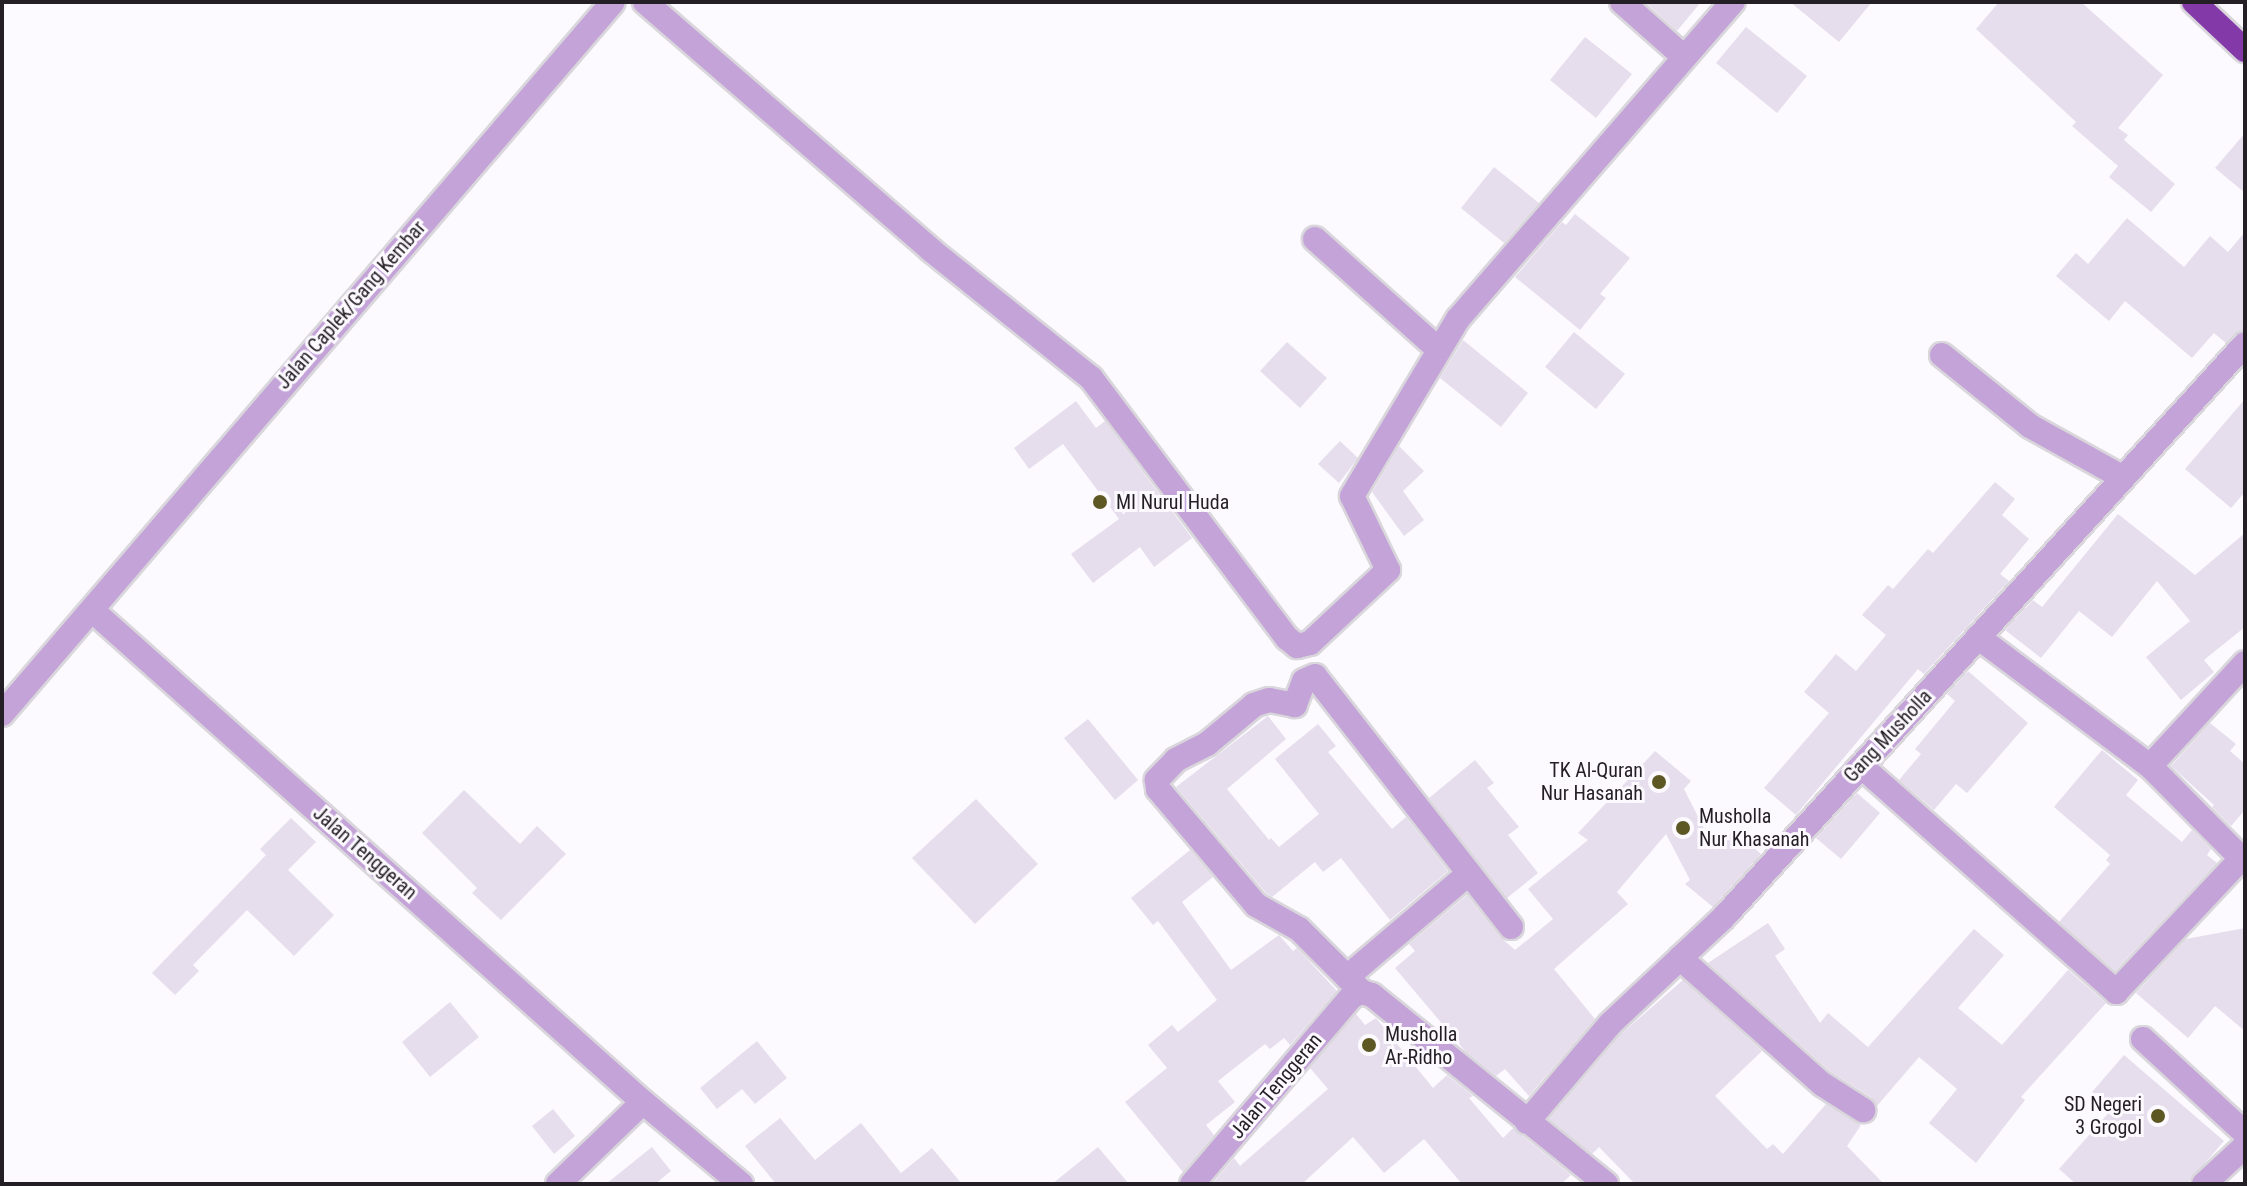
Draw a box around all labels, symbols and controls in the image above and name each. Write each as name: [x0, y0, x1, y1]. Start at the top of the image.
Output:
street label: Jalan Caplek/Gang Kembar: [271, 216, 431, 394]
place label: MI Nurul Huda: [1116, 490, 1229, 514]
marker: MI Nurul Huda: [1091, 493, 1109, 511]
street label: Gang Musholla: [1839, 685, 1937, 787]
place label: TK Al-Quran Nur Hasanah: [1541, 758, 1643, 805]
marker: TK Al-Quran Nur Hasanah: [1650, 773, 1668, 791]
street label: Jalan Tenggeran: [308, 801, 422, 905]
place label: Musholla Nur Khasanah: [1699, 804, 1810, 851]
marker: Musholla Nur Khasanah: [1674, 819, 1692, 837]
place label: Musholla Ar-Ridho: [1385, 1022, 1457, 1069]
street label: Jalan Tenggeran: [1225, 1028, 1327, 1144]
marker: Musholla Ar-Ridho: [1360, 1036, 1378, 1054]
place label: SD Negeri 3 Grogol: [2064, 1092, 2142, 1139]
marker: SD Negeri 3 Grogol: [2149, 1107, 2167, 1125]

